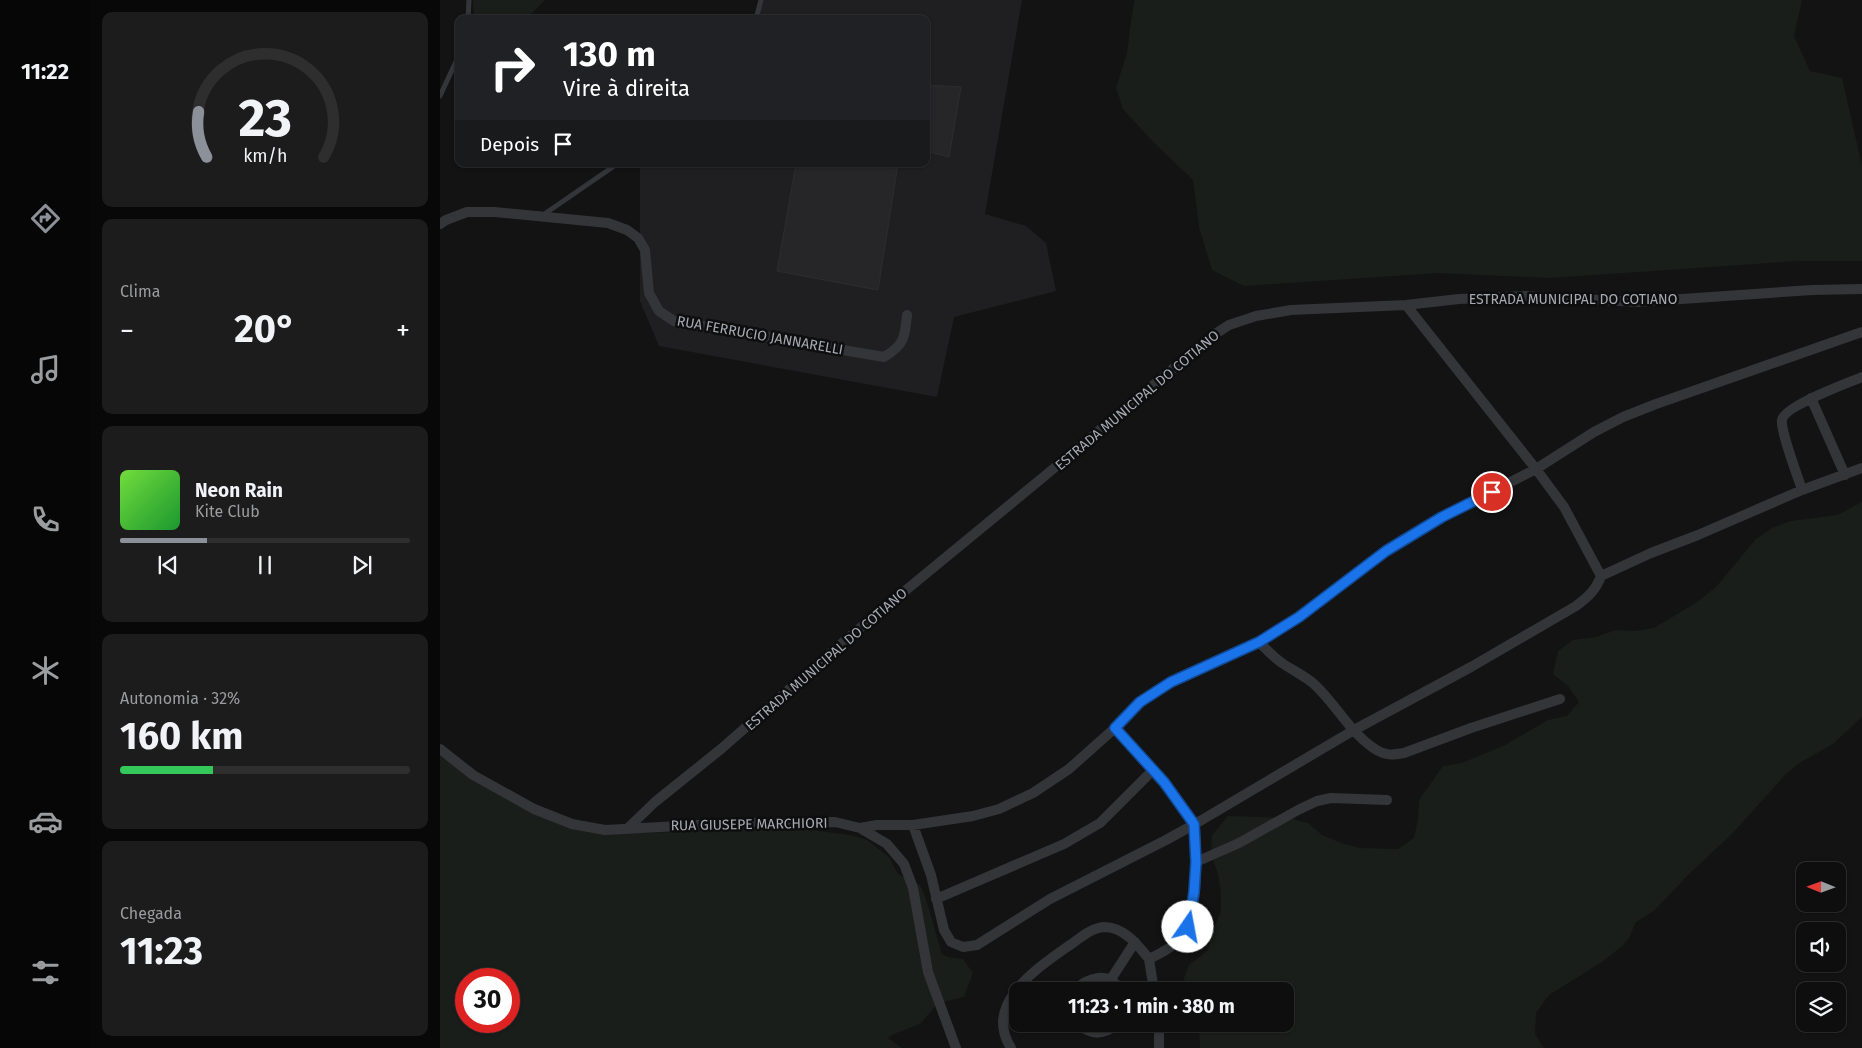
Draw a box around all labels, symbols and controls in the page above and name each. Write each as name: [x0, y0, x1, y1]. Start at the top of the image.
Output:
text: 130 m: [563, 33, 656, 75]
icon: right: [480, 35, 545, 100]
text: 11:22: [21, 58, 69, 85]
text: Vire à direita: [563, 75, 690, 102]
text: 23: [238, 87, 292, 150]
icon: arrive: [549, 130, 577, 158]
text: Depois: [480, 133, 539, 156]
text: km/h: [243, 145, 287, 167]
icon: directions: [28, 201, 63, 236]
text: Clima: [120, 282, 160, 301]
street label: ESTRADA MUNICIPAL DO COTIANO: [1469, 291, 1677, 308]
text: 20°: [234, 306, 296, 352]
street label: RUA FERRUCIO JANNARELLI: [675, 312, 844, 358]
text: −: [120, 314, 134, 347]
text: +: [396, 314, 410, 347]
street label: ESTRADA MUNICIPAL DO COTIANO: [1052, 327, 1223, 474]
icon: music: [28, 352, 63, 387]
pin: [1471, 471, 1513, 513]
icon: arrive: [1478, 478, 1506, 506]
text: Neon Rain: [195, 479, 283, 502]
icon: phone: [28, 502, 63, 537]
text: Kite Club: [195, 502, 260, 521]
icon: previous: [154, 551, 182, 579]
icon: pause: [251, 551, 279, 579]
icon: next: [348, 551, 376, 579]
street label: ESTRADA MUNICIPAL DO COTIANO: [742, 585, 911, 734]
icon: climate: [28, 653, 63, 688]
text: Autonomia · 32%: [120, 689, 240, 708]
text: 160 km: [120, 713, 243, 759]
icon: car: [28, 804, 63, 839]
street label: RUA GIUSEPE MARCHIORI: [670, 815, 828, 834]
north arrow: [1796, 862, 1846, 912]
map controls: [1796, 862, 1846, 1032]
position arrow: [1161, 900, 1213, 952]
text: Chegada: [120, 904, 182, 923]
button: sound: [1796, 922, 1846, 972]
text: 11:23: [120, 928, 203, 974]
icon: filters: [28, 955, 63, 990]
speed limit sign: 30: [455, 968, 520, 1033]
button: layers: [1796, 982, 1846, 1032]
text: 11:23 · 1 min · 380 m: [1068, 995, 1235, 1018]

